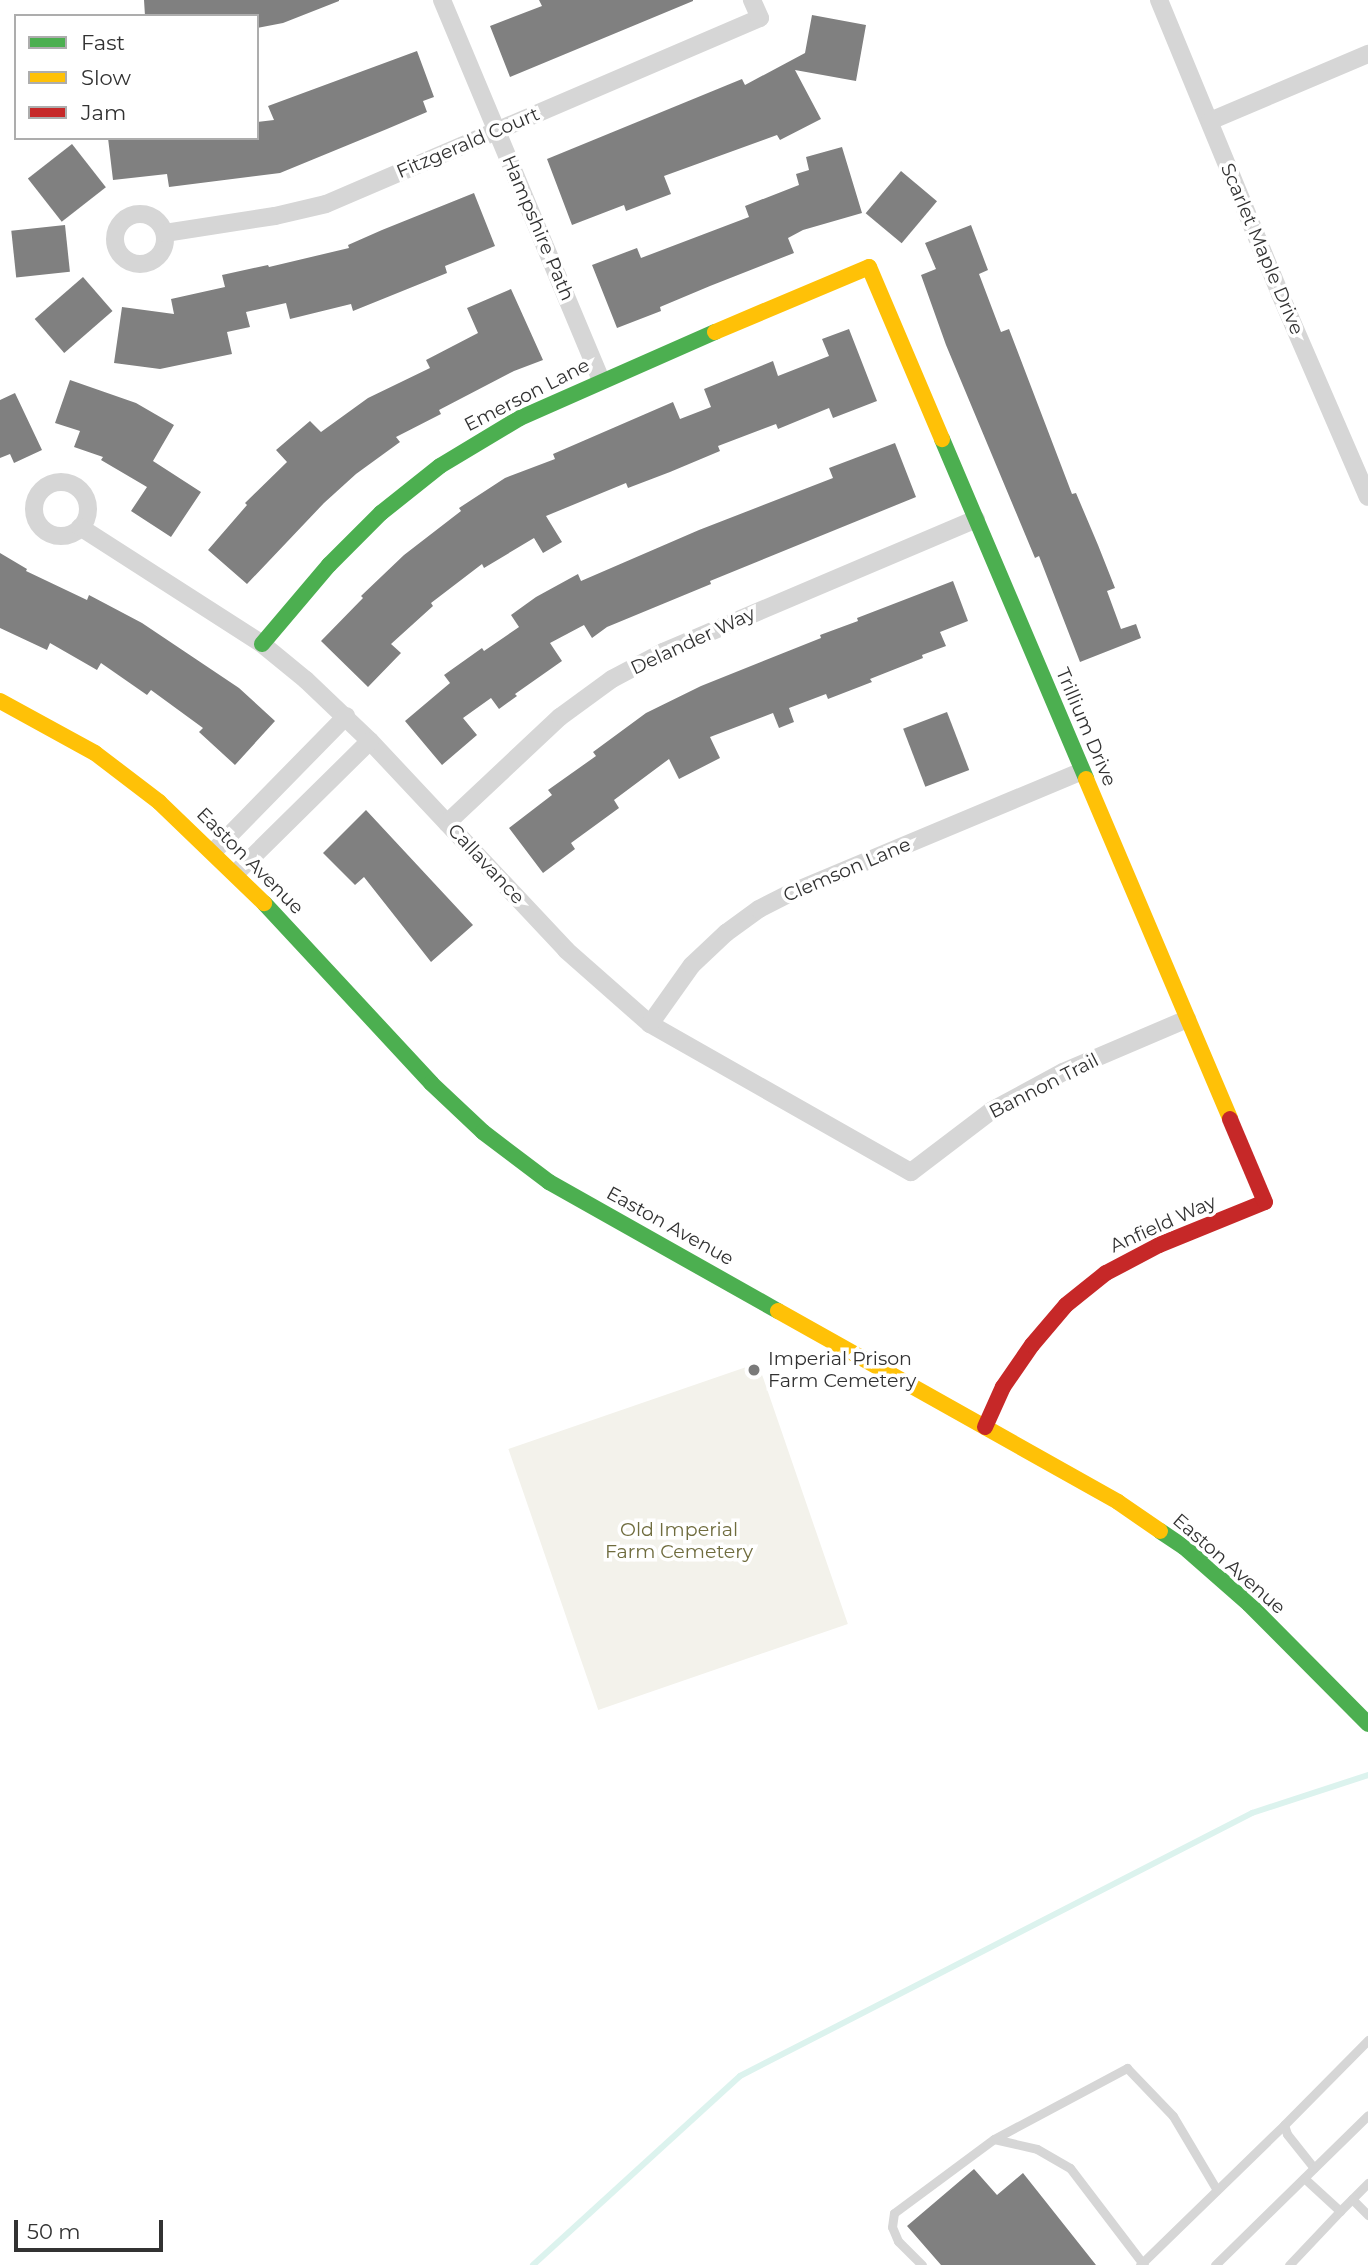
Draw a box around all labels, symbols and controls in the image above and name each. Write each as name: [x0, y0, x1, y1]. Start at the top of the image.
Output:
legend: [14, 14, 259, 140]
text: Fast: [81, 30, 125, 55]
text: Slow: [81, 65, 131, 90]
text: Jam: [81, 100, 126, 125]
street label: Fitzgerald Court: [393, 103, 543, 183]
street label: Hampshire Path: [497, 152, 579, 304]
street label: Scarlet Maple Drive: [1216, 160, 1308, 338]
street label: Emerson Lane: [461, 354, 593, 436]
street label: Delander Way: [627, 602, 759, 680]
street label: Trillium Drive: [1051, 664, 1121, 790]
street label: Easton Avenue: [192, 803, 308, 919]
street label: Callavance: [443, 819, 529, 909]
street label: Clemson Lane: [780, 833, 914, 907]
street label: Bannon Trail: [985, 1049, 1103, 1123]
street label: Easton Avenue: [602, 1182, 738, 1270]
street label: Anfield Way: [1106, 1190, 1220, 1258]
place label: Imperial Prison Farm Cemetery: [768, 1348, 916, 1392]
marker: Imperial Prison Farm Cemetery: [746, 1362, 762, 1378]
street label: Easton Avenue: [1168, 1509, 1290, 1619]
park label: Old Imperial Farm Cemetery: [605, 1519, 753, 1563]
scale bar: [18, 2206, 166, 2250]
text: 50 m: [27, 2219, 81, 2244]

